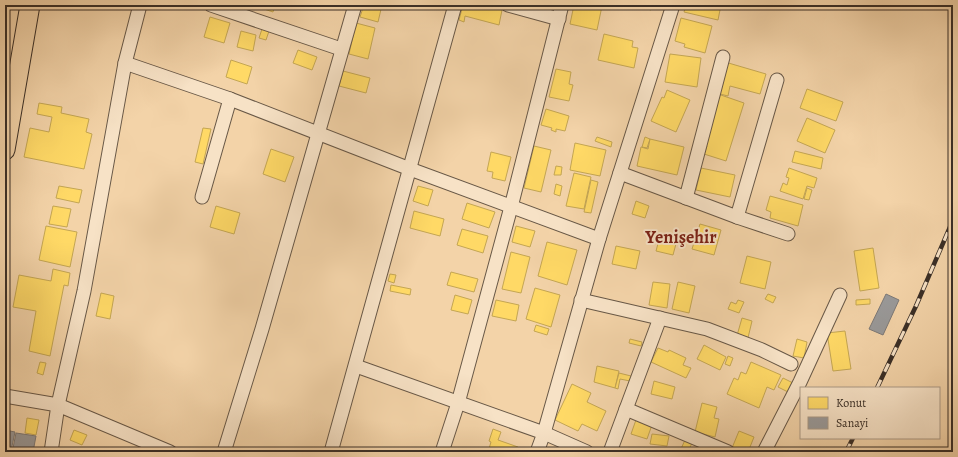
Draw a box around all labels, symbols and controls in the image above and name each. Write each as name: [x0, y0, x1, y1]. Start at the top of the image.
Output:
district label: Yenişehir: [644, 225, 717, 249]
legend: [800, 387, 940, 439]
text: Konut: [836, 395, 866, 411]
text: Sanayi: [836, 415, 868, 431]

